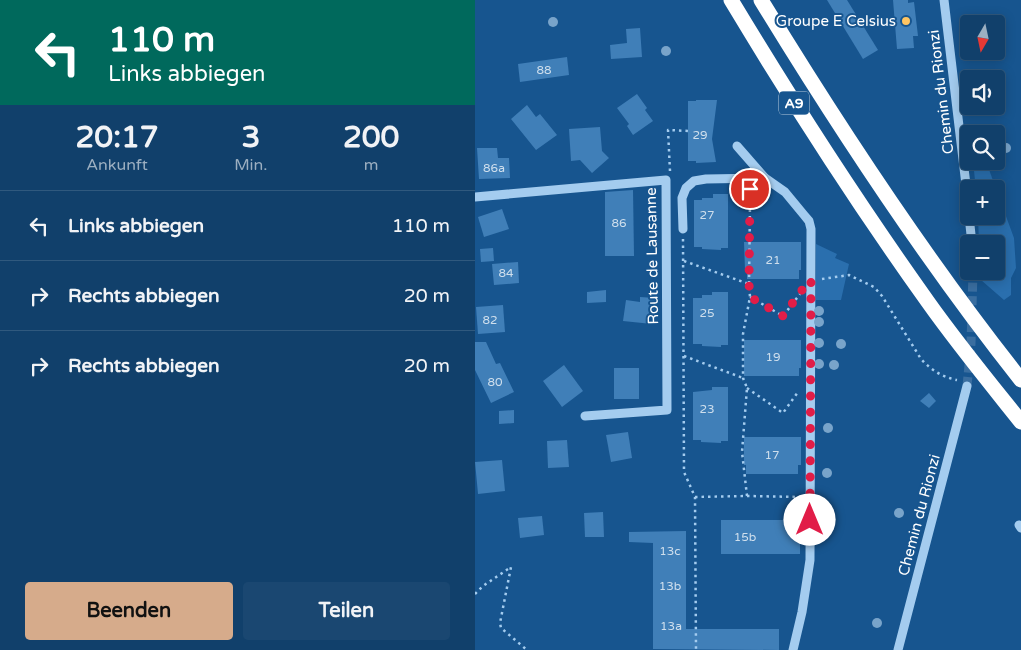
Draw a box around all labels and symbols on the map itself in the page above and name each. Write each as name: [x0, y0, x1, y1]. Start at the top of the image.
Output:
place label: Groupe E Celsius: [776, 12, 896, 30]
marker: Groupe E Celsius: [900, 15, 912, 27]
north arrow: [960, 15, 1005, 60]
street label: Chemin du Rionzi: [924, 29, 958, 155]
house number: 88: [536, 63, 552, 77]
road number: A9: [779, 92, 809, 115]
house number: 29: [692, 128, 708, 142]
house number: 86a: [483, 161, 505, 175]
pin: [729, 168, 771, 210]
street label: Route de Lausanne: [642, 187, 662, 325]
house number: 27: [699, 208, 715, 222]
house number: 86: [611, 216, 627, 230]
house number: 21: [765, 253, 781, 267]
house number: 84: [498, 266, 514, 280]
house number: 25: [699, 306, 715, 320]
house number: 82: [482, 313, 498, 327]
house number: 19: [765, 350, 781, 364]
house number: 80: [487, 375, 503, 389]
house number: 23: [699, 402, 715, 416]
house number: 17: [764, 448, 780, 462]
street label: Chemin du Rionzi: [894, 452, 944, 578]
position arrow: [783, 493, 835, 545]
house number: 15b: [734, 530, 756, 544]
house number: 13c: [659, 544, 681, 558]
house number: 13b: [659, 579, 681, 593]
house number: 13a: [660, 619, 682, 633]

